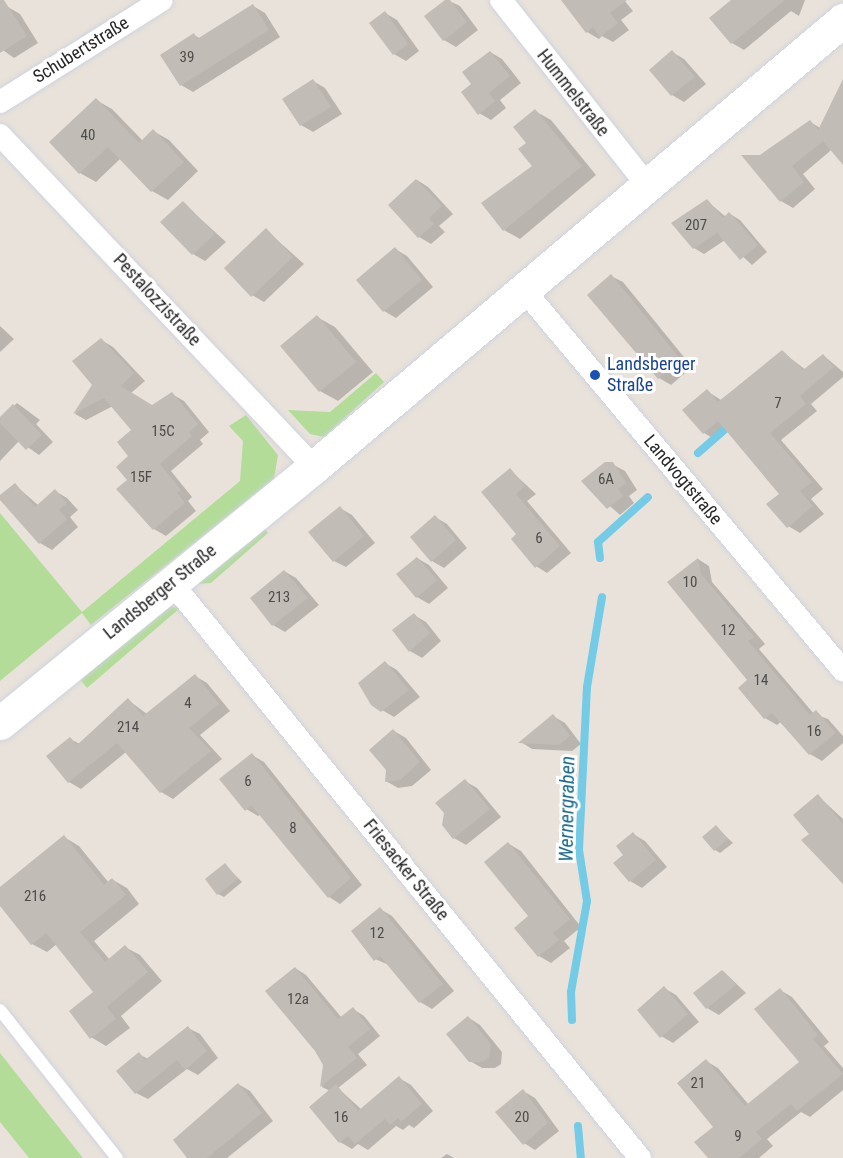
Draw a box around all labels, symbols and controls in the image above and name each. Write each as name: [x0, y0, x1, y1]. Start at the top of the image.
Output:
street label: Schubertstraße: [29, 12, 133, 88]
street label: Hummelstraße: [532, 45, 614, 141]
house number: 39: [180, 49, 194, 67]
house number: 40: [81, 127, 95, 145]
house number: 207: [685, 217, 707, 235]
street label: Pestalozzistraße: [109, 249, 205, 351]
place label: Landsberger Straße: [607, 354, 695, 397]
marker: Landsberger Straße: [588, 368, 602, 382]
house number: 7: [774, 395, 782, 413]
house number: 15C: [151, 423, 175, 441]
street label: Landvogtstraße: [639, 431, 727, 529]
house number: 15F: [130, 469, 152, 487]
house number: 6A: [598, 471, 614, 489]
house number: 6: [535, 530, 543, 548]
street label: Landsberger Straße: [99, 540, 221, 644]
house number: 10: [683, 574, 697, 592]
house number: 213: [268, 589, 290, 607]
house number: 12: [721, 622, 735, 640]
house number: 14: [754, 672, 768, 690]
house number: 4: [184, 695, 192, 713]
house number: 214: [117, 719, 139, 737]
house number: 16: [807, 723, 821, 741]
water label: Wernergraben: [554, 756, 580, 862]
house number: 6: [244, 773, 252, 791]
street label: Friesacker Straße: [359, 815, 453, 925]
house number: 8: [289, 820, 297, 838]
house number: 216: [24, 888, 46, 906]
house number: 12: [370, 925, 384, 943]
house number: 12a: [287, 991, 309, 1009]
house number: 21: [691, 1075, 705, 1093]
house number: 16: [334, 1109, 348, 1127]
house number: 20: [515, 1109, 529, 1127]
house number: 9: [734, 1128, 742, 1146]

